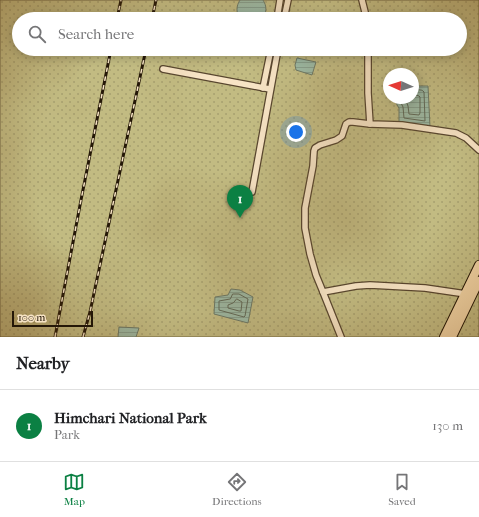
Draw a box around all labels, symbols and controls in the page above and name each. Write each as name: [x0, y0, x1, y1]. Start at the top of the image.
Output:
search box: [12, 12, 467, 56]
icon: search: [26, 23, 48, 45]
text: Search here: [58, 25, 134, 43]
north arrow: [383, 68, 419, 104]
your location: [286, 122, 306, 142]
pin: 1: [227, 185, 253, 218]
scale bar: [12, 309, 93, 328]
text: 100 m: [18, 311, 46, 324]
text: Nearby: [16, 353, 70, 373]
text: Himchari National Park: [54, 409, 207, 427]
text: 1: [27, 418, 31, 433]
text: 130 m: [432, 418, 463, 433]
text: Park: [54, 427, 80, 442]
tab: Map: [63, 471, 85, 508]
tab: Directions: [212, 471, 262, 508]
tab: Saved: [388, 471, 416, 508]

